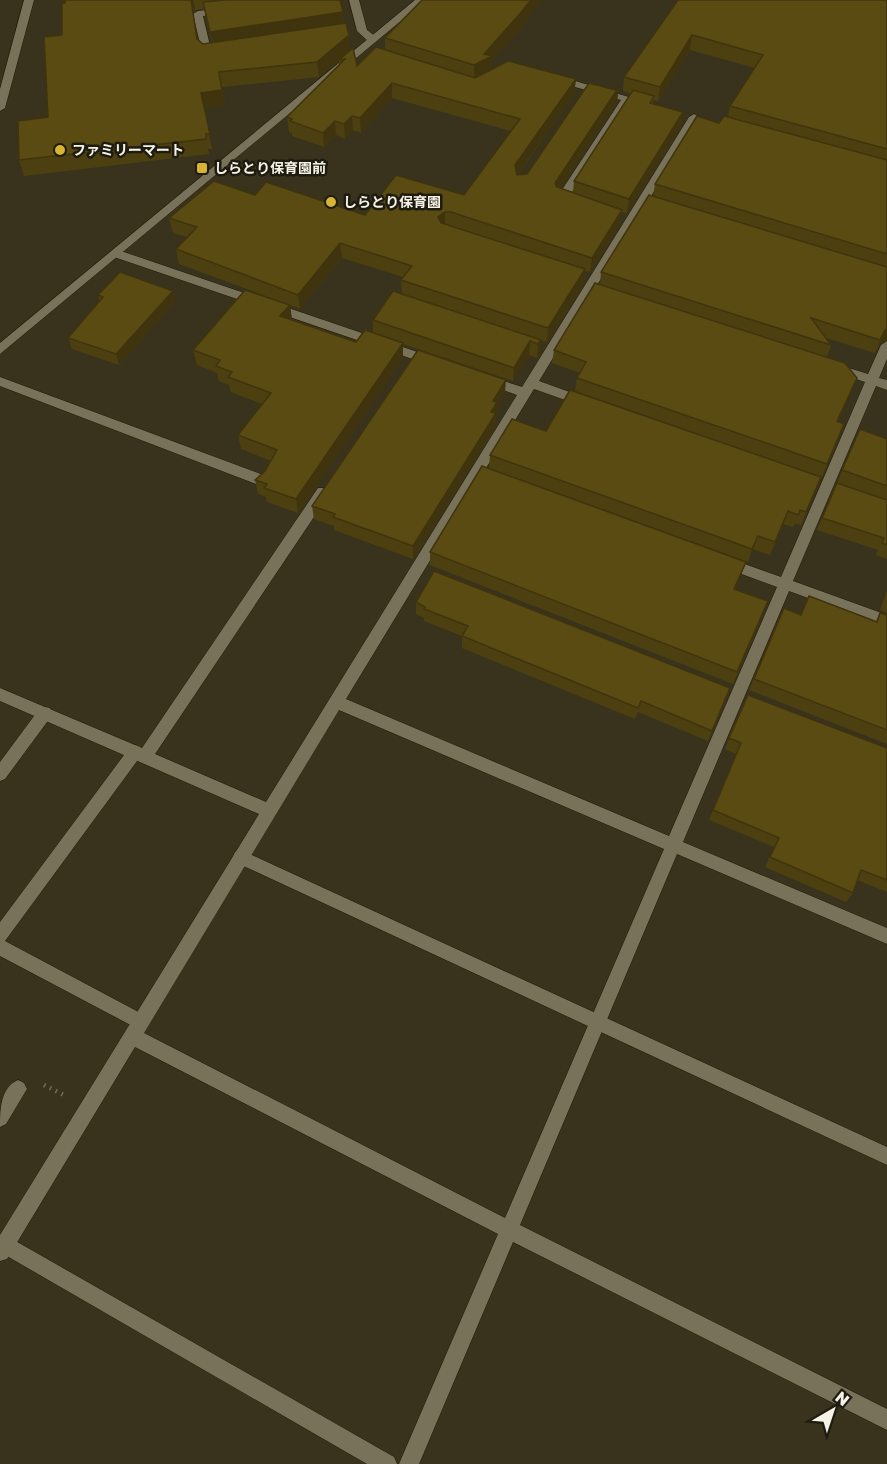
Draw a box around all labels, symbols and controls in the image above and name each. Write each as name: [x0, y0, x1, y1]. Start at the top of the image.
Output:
place label: ファミリーマート: [72, 141, 184, 158]
marker: ファミリーマート: [53, 143, 67, 157]
place label: しらとり保育園前: [214, 159, 326, 176]
marker: しらとり保育園前: [195, 161, 209, 175]
place label: しらとり保育園: [343, 193, 441, 210]
marker: しらとり保育園: [324, 195, 338, 209]
north arrow: [803, 1380, 863, 1440]
text: N: [831, 1387, 853, 1410]

